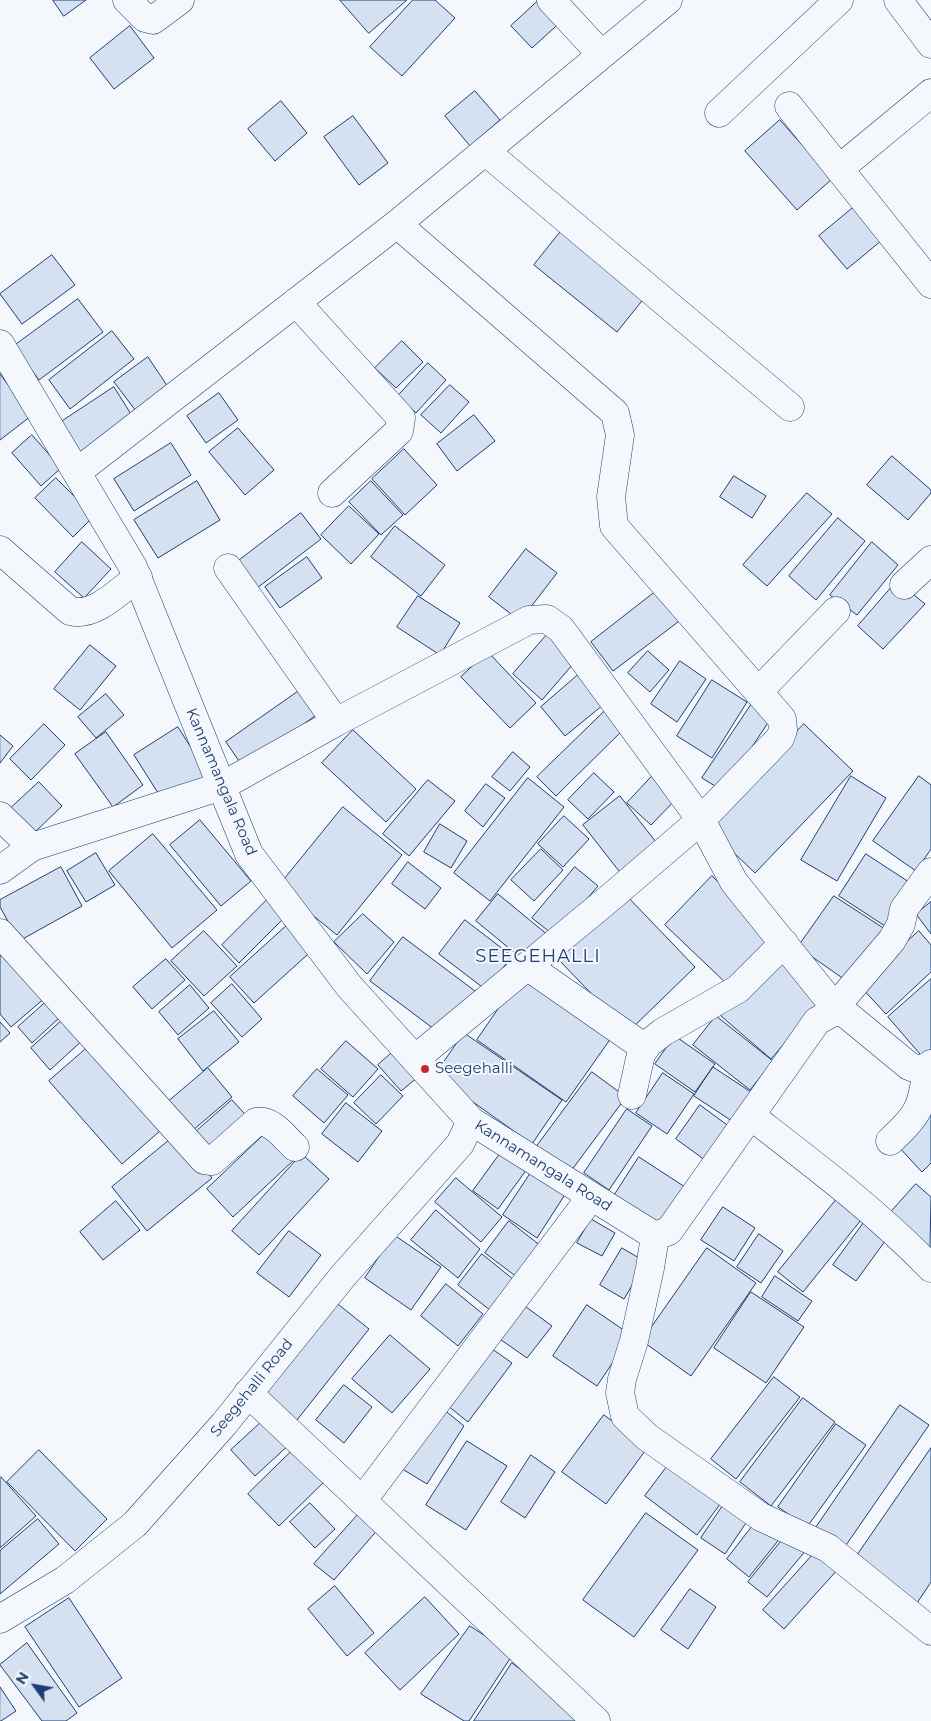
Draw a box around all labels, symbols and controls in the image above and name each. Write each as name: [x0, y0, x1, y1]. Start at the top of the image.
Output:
street label: Kannamangala Road: [182, 706, 260, 858]
district label: SEEGEHALLI: [474, 946, 602, 968]
place label: Seegehalli: [435, 1060, 513, 1078]
marker: Seegehalli: [419, 1063, 431, 1075]
street label: Kannamangala Road: [471, 1116, 615, 1216]
street label: Seegehalli Road: [207, 1335, 297, 1441]
north arrow: [10, 1661, 60, 1711]
text: N: [12, 1668, 33, 1688]

